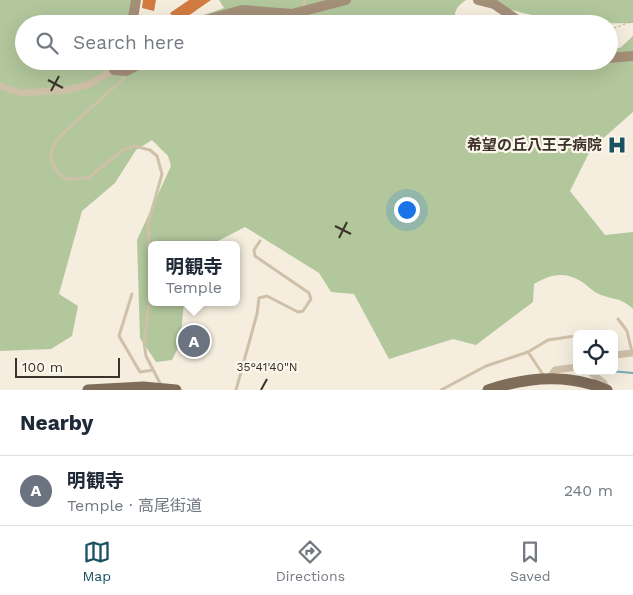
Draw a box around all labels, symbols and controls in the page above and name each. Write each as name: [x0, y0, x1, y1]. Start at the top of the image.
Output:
search box: [15, 15, 618, 70]
icon: search: [33, 29, 61, 57]
text: Search here: [73, 31, 184, 54]
hospital icon: 希望の丘八王子病院: [606, 134, 628, 156]
place label: 希望の丘八王子病院: [467, 136, 602, 154]
your location: [394, 197, 420, 223]
popup: [148, 241, 240, 306]
text: 明観寺: [165, 255, 223, 278]
text: Temple: [165, 278, 222, 297]
pin: A: [178, 322, 210, 360]
map controls: [573, 330, 618, 375]
button: locate: [573, 330, 618, 375]
scale bar: [15, 355, 120, 378]
text: 100 m: [22, 359, 63, 375]
text: 35°41'40"N: [236, 360, 298, 374]
text: Nearby: [20, 410, 93, 435]
text: 明観寺: [67, 469, 124, 492]
text: A: [31, 481, 41, 500]
text: 240 m: [564, 481, 613, 500]
text: Temple · 高尾街道: [67, 496, 202, 515]
tab: Map: [82, 538, 111, 584]
tab: Directions: [276, 538, 345, 584]
tab: Saved: [510, 538, 551, 584]

